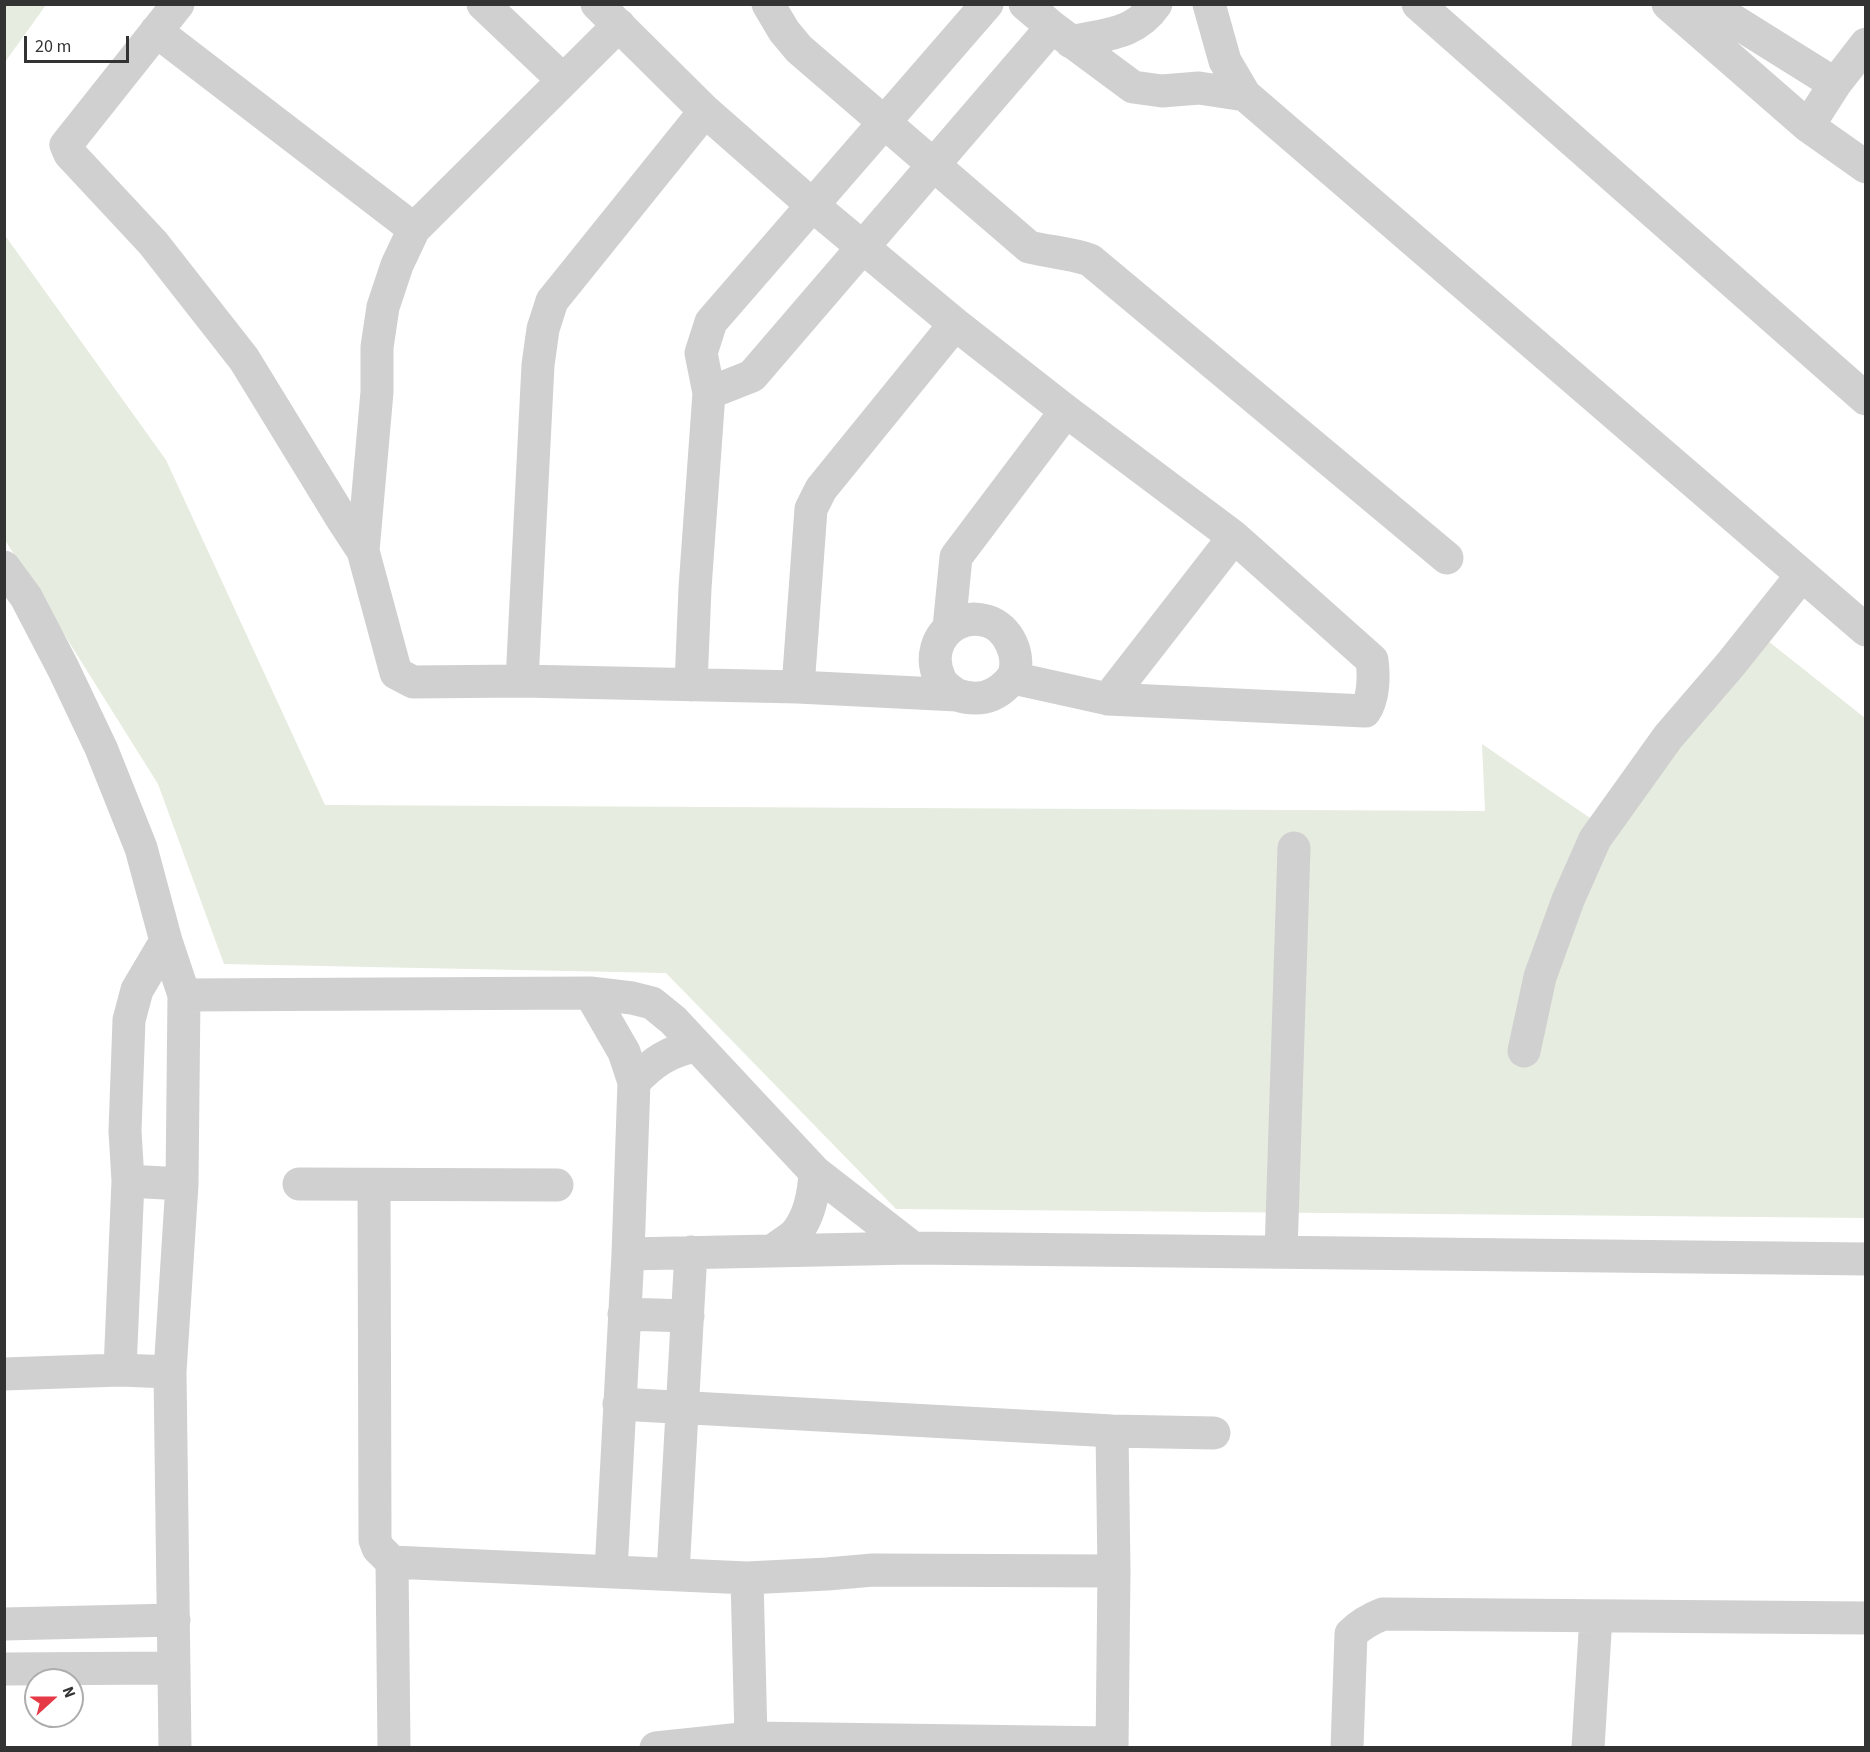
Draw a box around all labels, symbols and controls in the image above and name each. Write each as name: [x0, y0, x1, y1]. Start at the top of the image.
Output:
scale bar: [27, 24, 132, 62]
text: 20 m: [35, 34, 71, 59]
north arrow: [24, 1668, 84, 1728]
text: N: [57, 1683, 81, 1701]

